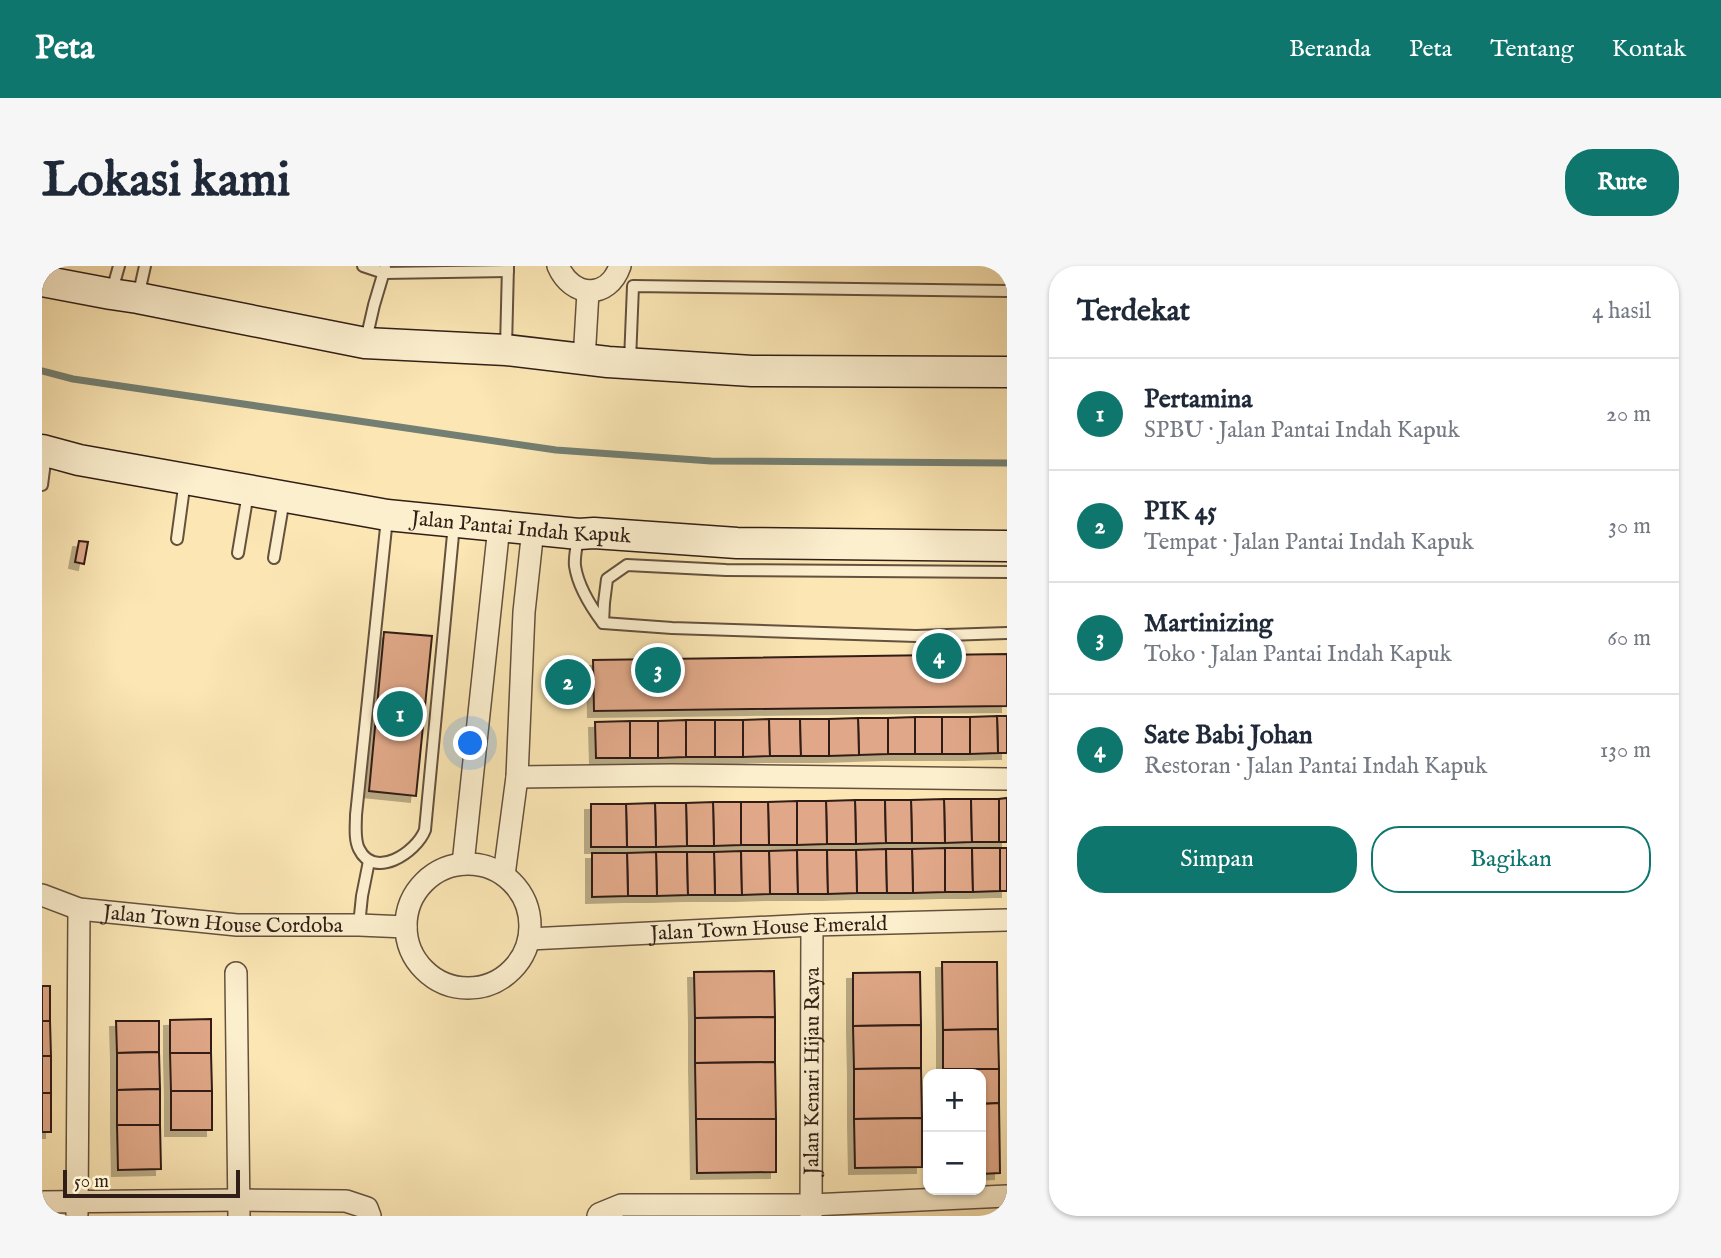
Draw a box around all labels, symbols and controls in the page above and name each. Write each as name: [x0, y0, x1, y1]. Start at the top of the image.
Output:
text: Peta: [35, 28, 94, 70]
text: Beranda: [1289, 34, 1371, 65]
text: Peta: [1409, 34, 1452, 65]
text: Tentang: [1490, 34, 1574, 65]
text: Kontak: [1612, 34, 1686, 65]
button: Rute: [1565, 149, 1679, 216]
text: Lokasi kami: [42, 151, 290, 213]
text: Terdekat: [1077, 293, 1190, 331]
text: 4 hasil: [1592, 297, 1651, 326]
text: Pertamina: [1144, 383, 1252, 416]
text: 1: [1096, 400, 1104, 429]
text: 20 m: [1606, 400, 1651, 429]
text: SPBU · Jalan Pantai Indah Kapuk: [1144, 416, 1460, 445]
text: PIK 45: [1144, 495, 1217, 528]
street label: Jalan Pantai Indah Kapuk: [408, 505, 633, 551]
text: 2: [1095, 512, 1105, 541]
text: 30 m: [1608, 512, 1651, 541]
text: Tempat · Jalan Pantai Indah Kapuk: [1144, 528, 1474, 557]
text: Martinizing: [1144, 607, 1273, 640]
text: 3: [1096, 624, 1104, 653]
text: 60 m: [1607, 624, 1651, 653]
pin: 4: [916, 630, 962, 682]
text: Toko · Jalan Pantai Indah Kapuk: [1144, 640, 1452, 669]
pin: 3: [635, 644, 681, 696]
pin: 2: [545, 656, 591, 708]
pin: 1: [377, 688, 423, 740]
text: Sate Babi Johan: [1144, 719, 1313, 752]
your location: [453, 726, 487, 760]
text: 4: [1094, 736, 1106, 765]
text: 130 m: [1600, 736, 1651, 765]
text: Restoran · Jalan Pantai Indah Kapuk: [1144, 752, 1487, 781]
button: Simpan: [1077, 826, 1357, 893]
button: Bagikan: [1371, 826, 1651, 893]
street label: Jalan Town House Cordoba: [100, 899, 344, 940]
street label: Jalan Town House Emerald: [648, 911, 888, 948]
street label: Jalan Kenari Hijau Raya: [799, 966, 827, 1177]
map controls: [923, 1069, 986, 1195]
button: +: [923, 1069, 986, 1132]
button: −: [923, 1132, 986, 1195]
scale bar: [63, 1167, 240, 1199]
text: 50 m: [74, 1170, 109, 1194]

